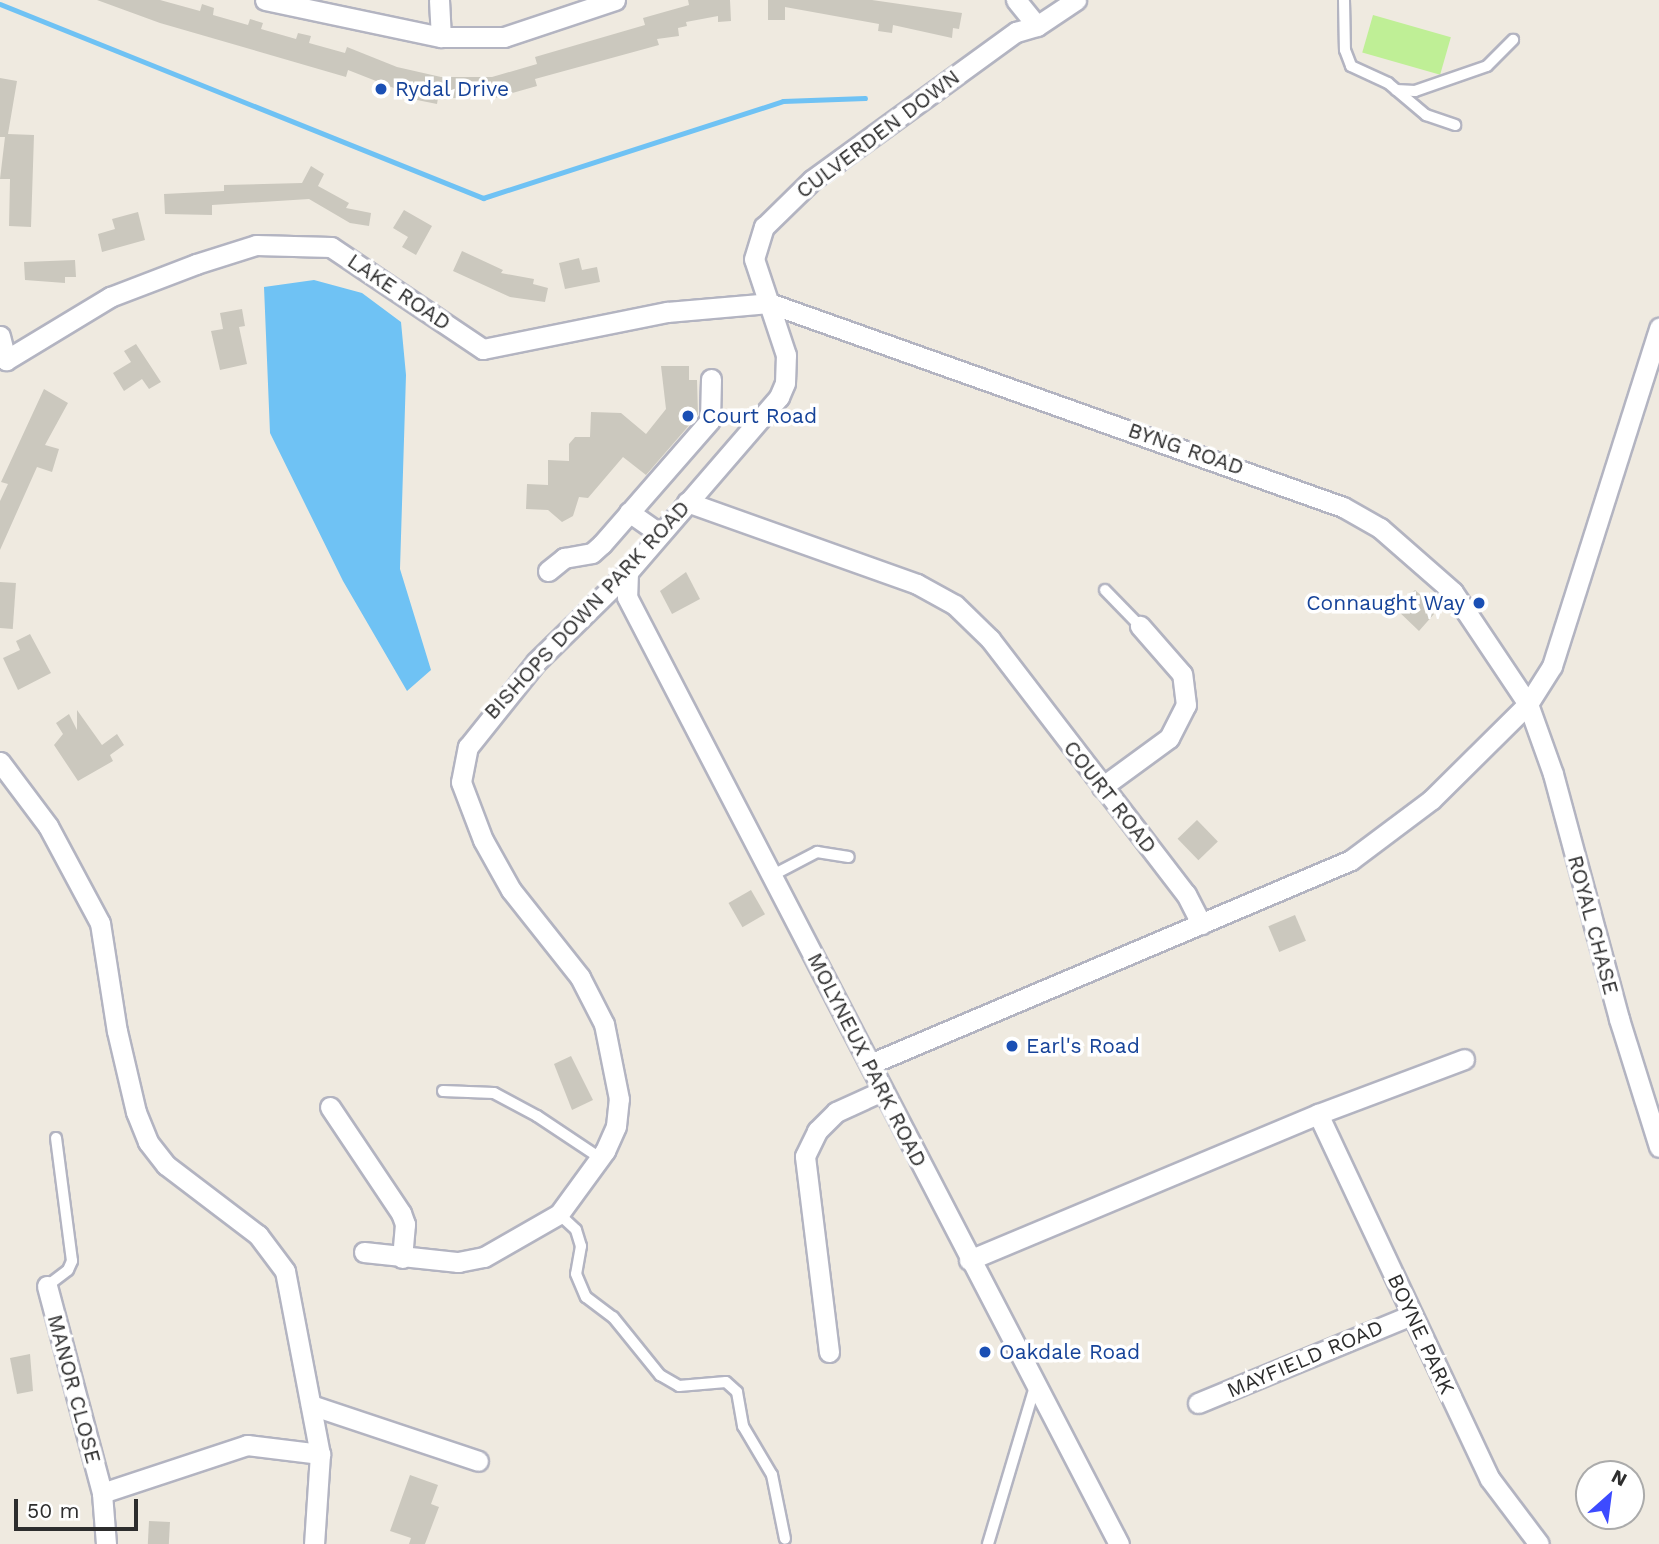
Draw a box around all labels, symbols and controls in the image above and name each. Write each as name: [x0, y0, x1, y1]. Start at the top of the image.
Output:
street label: CULVERDEN DOWN: [791, 64, 965, 204]
place label: Rydal Drive: [395, 76, 510, 102]
marker: Rydal Drive: [373, 81, 389, 97]
street label: LAKE ROAD: [343, 248, 455, 336]
place label: Court Road: [702, 403, 817, 429]
marker: Court Road: [680, 408, 696, 424]
street label: BYNG ROAD: [1125, 417, 1247, 481]
street label: BISHOPS DOWN PARK ROAD: [479, 495, 695, 725]
place label: Connaught Way: [1306, 590, 1465, 616]
marker: Connaught Way: [1471, 595, 1487, 611]
street label: COURT ROAD: [1058, 735, 1162, 859]
street label: ROYAL CHASE: [1562, 852, 1624, 998]
street label: MOLYNEUX PARK ROAD: [802, 948, 932, 1172]
place label: Earl's Road: [1026, 1033, 1140, 1059]
marker: Earl's Road: [1004, 1038, 1020, 1054]
street label: BOYNE PARK: [1382, 1270, 1460, 1398]
street label: MANOR CLOSE: [42, 1312, 106, 1466]
street label: MAYFIELD ROAD: [1223, 1315, 1387, 1403]
place label: Oakdale Road: [999, 1339, 1140, 1365]
marker: Oakdale Road: [977, 1344, 993, 1360]
north arrow: [1575, 1460, 1645, 1530]
text: N: [1608, 1464, 1631, 1491]
scale bar: [18, 1484, 142, 1528]
text: 50 m: [27, 1498, 79, 1523]

